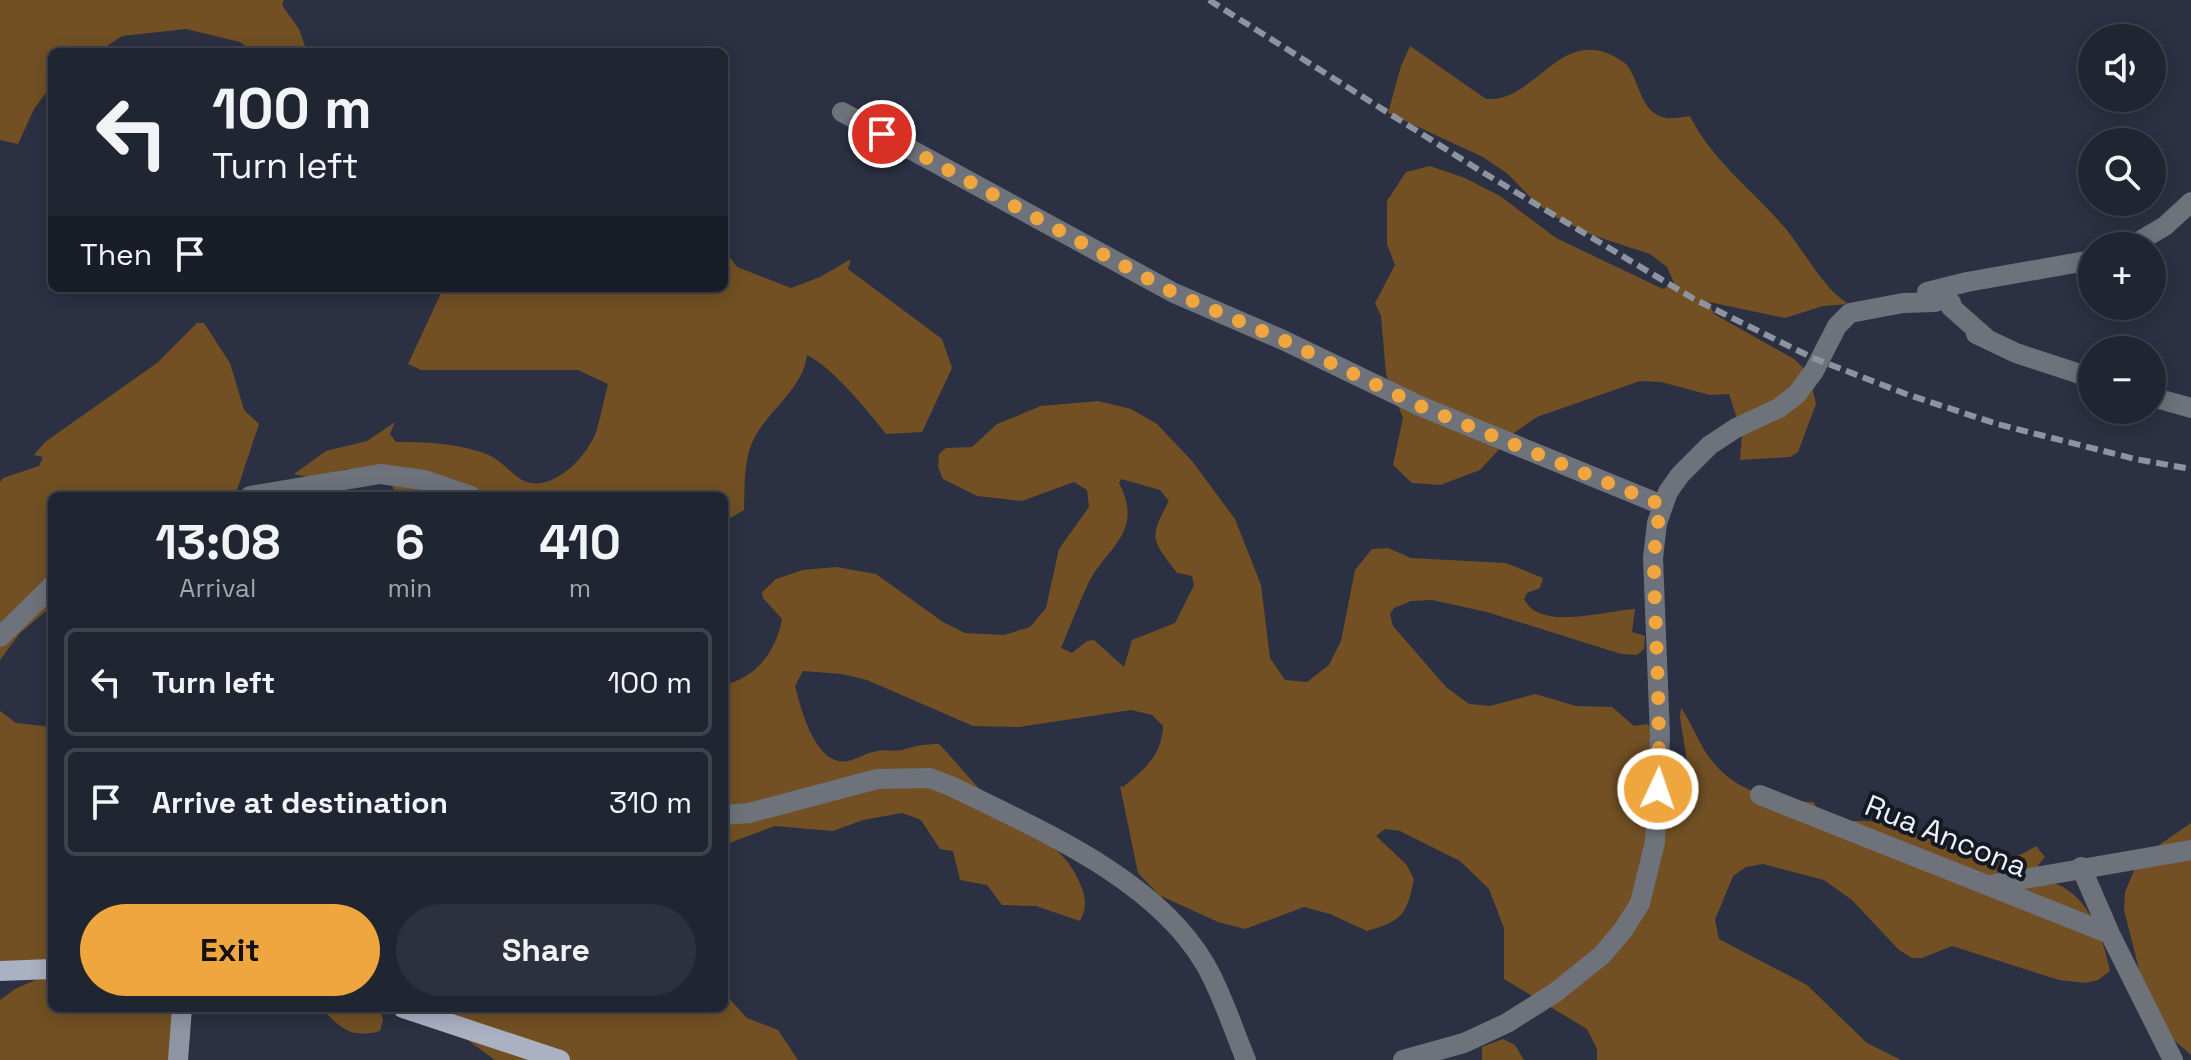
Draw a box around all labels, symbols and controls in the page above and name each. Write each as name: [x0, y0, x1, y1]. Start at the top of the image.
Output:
map controls: [2078, 24, 2166, 424]
button: sound: [2078, 24, 2166, 112]
text: 100 m: [212, 73, 372, 144]
icon: left: [80, 80, 184, 184]
pin: [848, 100, 916, 168]
icon: arrive: [860, 112, 904, 156]
button: search: [2078, 128, 2166, 216]
text: Turn left: [212, 143, 359, 189]
icon: arrive: [168, 232, 212, 276]
button: +: [2078, 232, 2166, 320]
text: Then: [80, 235, 152, 274]
button: −: [2078, 336, 2166, 424]
text: 13:08: [155, 512, 280, 573]
text: 6: [395, 512, 425, 573]
text: 410: [539, 512, 621, 573]
text: Arrival: [179, 571, 256, 605]
text: min: [387, 571, 432, 605]
text: m: [569, 571, 591, 605]
icon: left: [84, 660, 128, 704]
text: Turn left: [152, 663, 275, 702]
text: 100 m: [607, 663, 692, 702]
position arrow: [1616, 747, 1700, 831]
icon: arrive: [84, 780, 128, 824]
text: Arrive at destination: [152, 783, 448, 822]
text: 310 m: [609, 783, 692, 822]
street label: Rua Ancona: [1859, 785, 2033, 886]
button: Exit: [80, 904, 380, 996]
button: Share: [396, 904, 696, 996]

